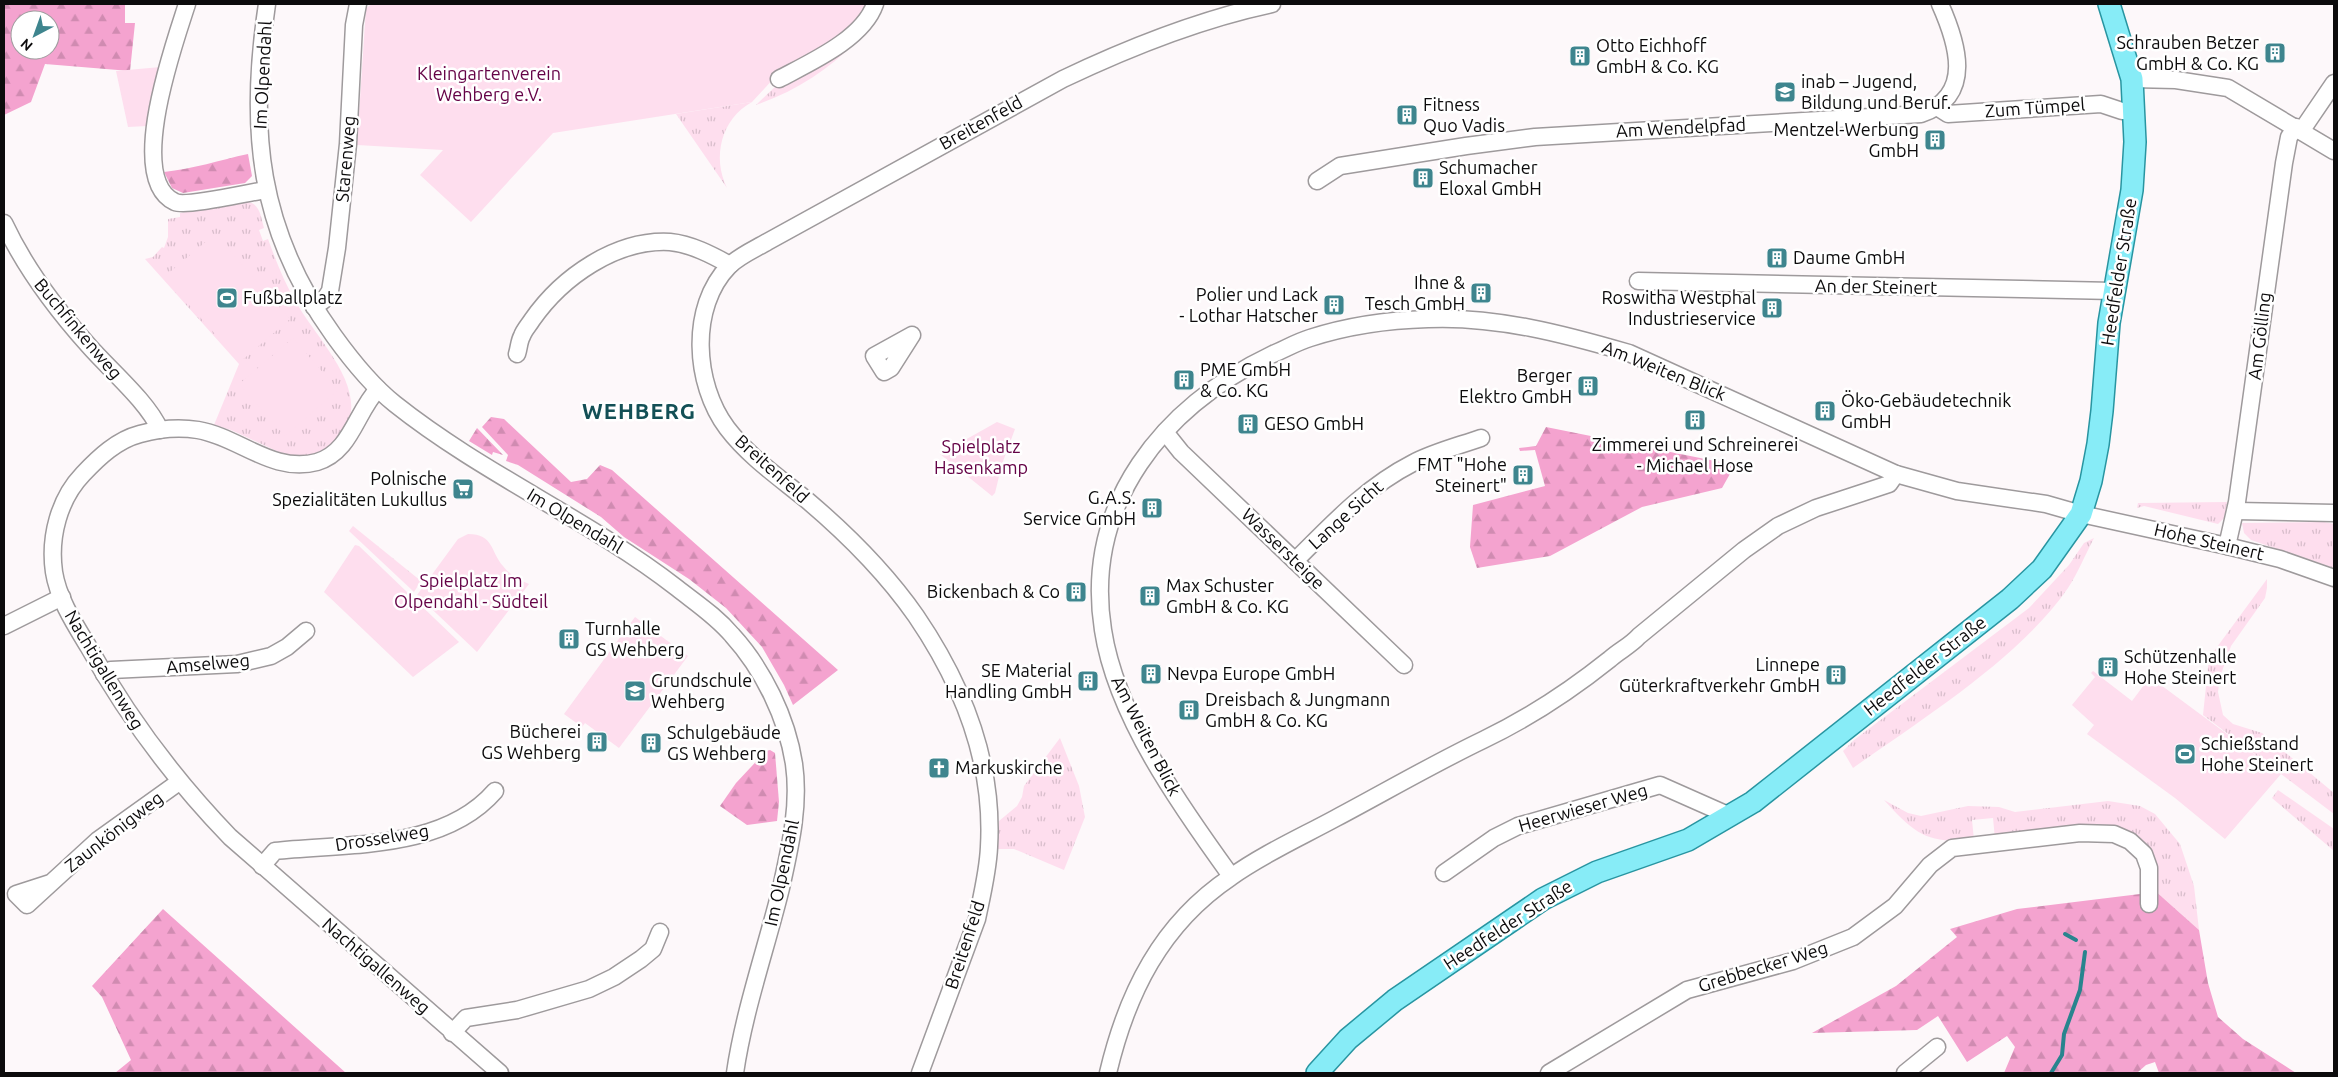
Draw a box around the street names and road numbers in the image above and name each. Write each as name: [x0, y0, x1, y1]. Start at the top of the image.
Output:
street label: Im Olpendahl: [249, 20, 275, 130]
street label: Breitenfeld: [936, 91, 1026, 153]
street label: Zum Tümpel: [1984, 94, 2086, 120]
street label: Am Wendelpfad: [1615, 114, 1747, 140]
street label: Starenweg: [331, 115, 359, 203]
street label: Heedfelder Straße: [2096, 197, 2140, 347]
street label: Buchfinkenweg: [31, 274, 127, 383]
street label: An der Steinert: [1815, 275, 1937, 297]
street label: Am Gölling: [2244, 291, 2274, 381]
street label: Am Weiten Blick: [1600, 336, 1729, 404]
street label: Breitenfeld: [732, 430, 813, 506]
street label: Lange Sicht: [1304, 476, 1386, 553]
street label: Im Olpendahl: [524, 484, 627, 557]
street label: Wassersteige: [1238, 504, 1329, 593]
street label: Hohe Steinert: [2152, 519, 2266, 563]
street label: Nachtigallenweg: [61, 606, 148, 733]
street label: Heedfelder Straße: [1859, 611, 1989, 719]
street label: Amselweg: [165, 649, 251, 677]
street label: Am Weiten Blick: [1108, 672, 1186, 799]
street label: Heerwieser Weg: [1516, 779, 1650, 835]
street label: Zaunkönigweg: [61, 787, 166, 876]
street label: Im Olpendahl: [760, 817, 802, 928]
street label: Drosselweg: [334, 820, 430, 854]
street label: Heedfelder Straße: [1439, 875, 1575, 973]
street label: Breitenfeld: [940, 898, 988, 991]
street label: Nachtigallenweg: [319, 913, 434, 1017]
street label: Grebbecker Weg: [1696, 937, 1830, 995]

